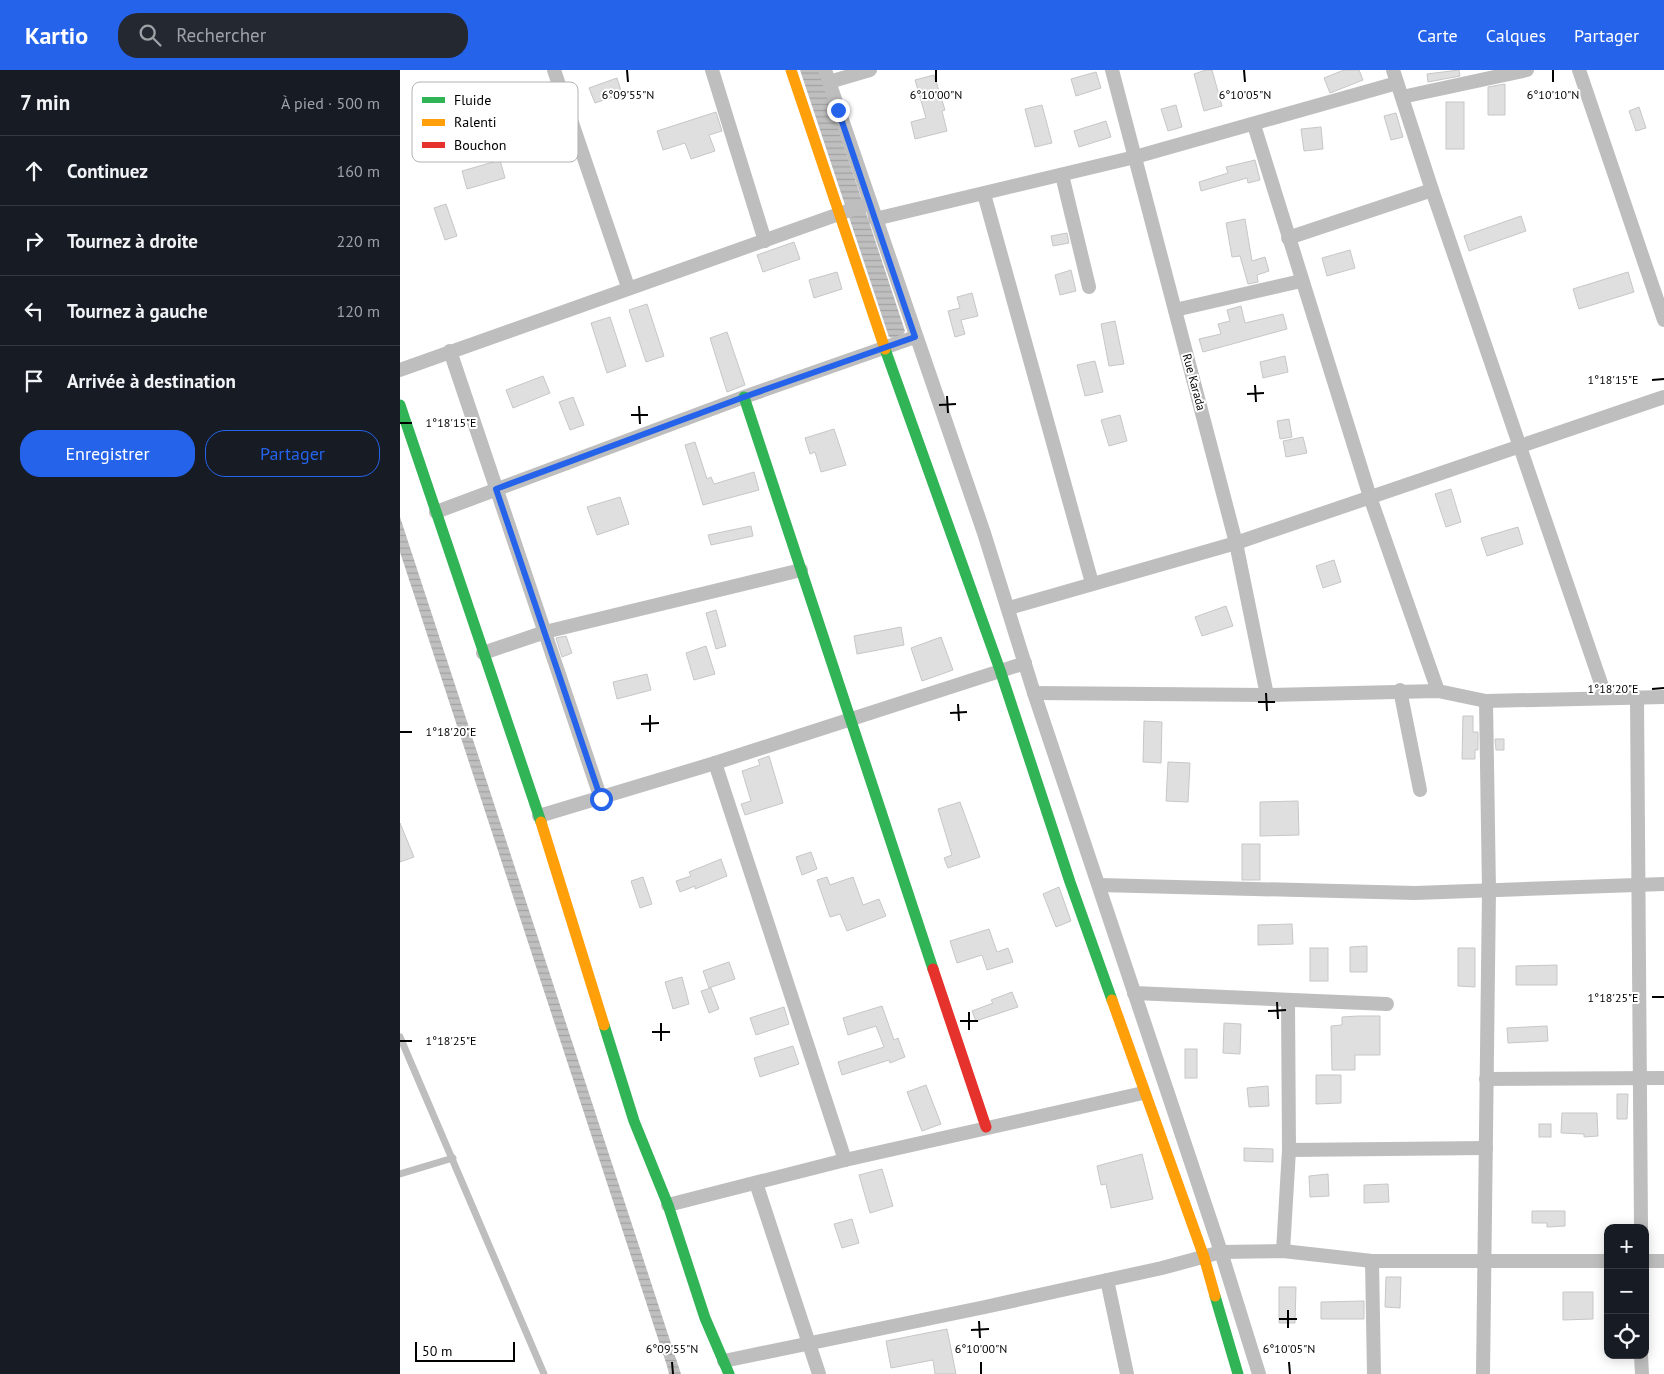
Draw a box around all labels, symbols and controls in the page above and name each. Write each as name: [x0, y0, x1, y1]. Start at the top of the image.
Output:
search box: [118, 13, 468, 58]
text: Kartio: [25, 20, 88, 51]
icon: search: [136, 21, 164, 49]
text: Rechercher: [176, 23, 266, 47]
text: Carte: [1417, 24, 1458, 47]
text: Calques: [1486, 24, 1546, 47]
text: Partager: [1574, 24, 1639, 47]
legend: [412, 82, 578, 162]
text: 6°09'55"N: [602, 87, 654, 102]
text: 6°10'00"N: [910, 87, 962, 102]
text: 6°10'05"N: [1219, 87, 1271, 102]
text: 6°10'10"N: [1527, 87, 1579, 102]
text: 7 min: [20, 89, 70, 116]
text: Fluide: [454, 91, 491, 109]
text: À pied · 500 m: [281, 93, 380, 113]
route end: [827, 99, 850, 122]
text: Ralenti: [454, 113, 497, 131]
text: Bouchon: [454, 136, 506, 154]
icon: ahead: [20, 157, 48, 185]
text: Continuez: [67, 159, 148, 183]
text: 160 m: [337, 161, 380, 181]
icon: right: [20, 227, 48, 255]
text: Tournez à droite: [67, 229, 198, 253]
text: 220 m: [337, 231, 380, 251]
icon: left: [20, 297, 48, 325]
text: Tournez à gauche: [67, 299, 208, 323]
text: 120 m: [337, 301, 380, 321]
street label: Rue Karada: [1180, 352, 1209, 412]
icon: arrive: [20, 367, 48, 395]
text: Arrivée à destination: [67, 369, 236, 393]
text: 1°18'15"E: [1588, 372, 1638, 387]
text: 1°18'15"E: [426, 415, 476, 430]
button: Enregistrer: [20, 430, 195, 477]
button: Partager: [205, 430, 380, 477]
text: 1°18'20"E: [1588, 681, 1638, 696]
text: 1°18'20"E: [426, 724, 476, 739]
route start: [590, 788, 613, 811]
text: 1°18'25"E: [1588, 990, 1638, 1005]
text: 1°18'25"E: [426, 1033, 476, 1048]
map controls: [1604, 1224, 1649, 1359]
button: +: [1604, 1224, 1649, 1269]
button: −: [1604, 1269, 1649, 1314]
button: locate: [1604, 1314, 1649, 1359]
scale bar: [415, 1339, 515, 1362]
text: 6°09'55"N: [646, 1341, 698, 1356]
text: 6°10'00"N: [955, 1341, 1007, 1356]
text: 6°10'05"N: [1263, 1341, 1315, 1356]
text: 50 m: [422, 1342, 452, 1360]

